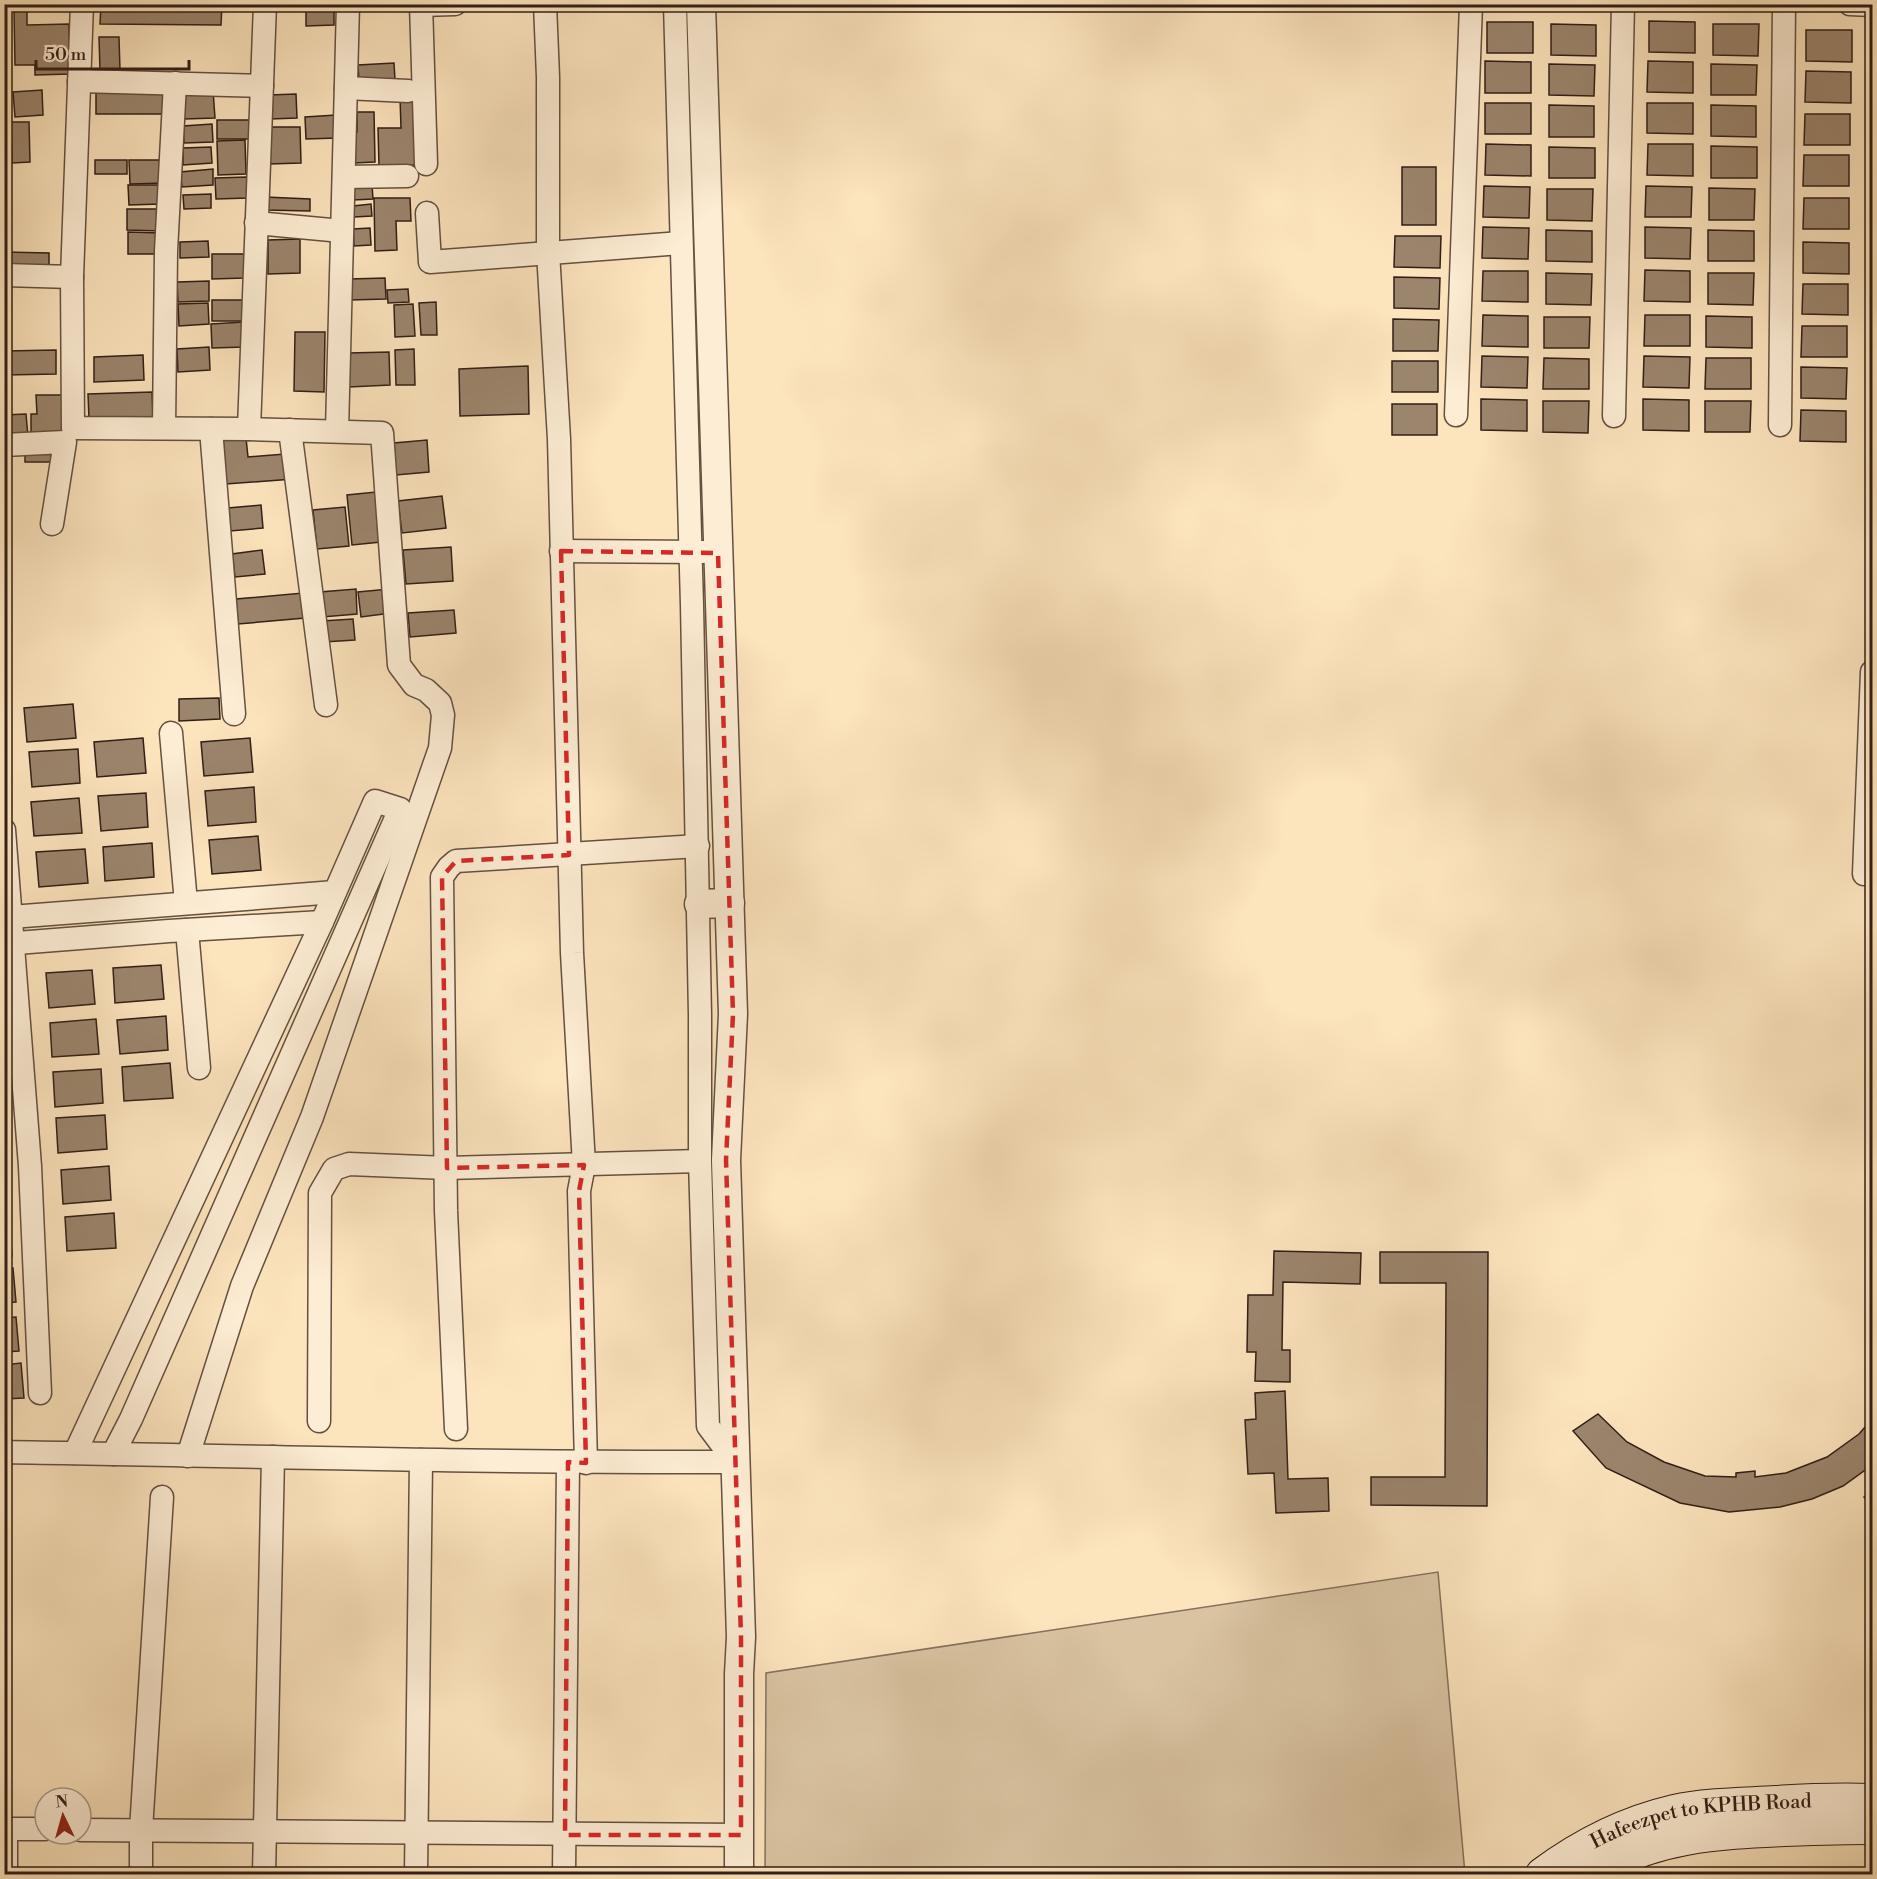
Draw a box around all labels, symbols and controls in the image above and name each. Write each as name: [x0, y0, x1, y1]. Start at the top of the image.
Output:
scale bar: [36, 33, 189, 71]
text: 50 m: [45, 43, 87, 66]
north arrow: [33, 1786, 93, 1846]
street label: Hafeezpet to KPHB Road: [1586, 1789, 1813, 1855]
text: N: [55, 1792, 69, 1813]

